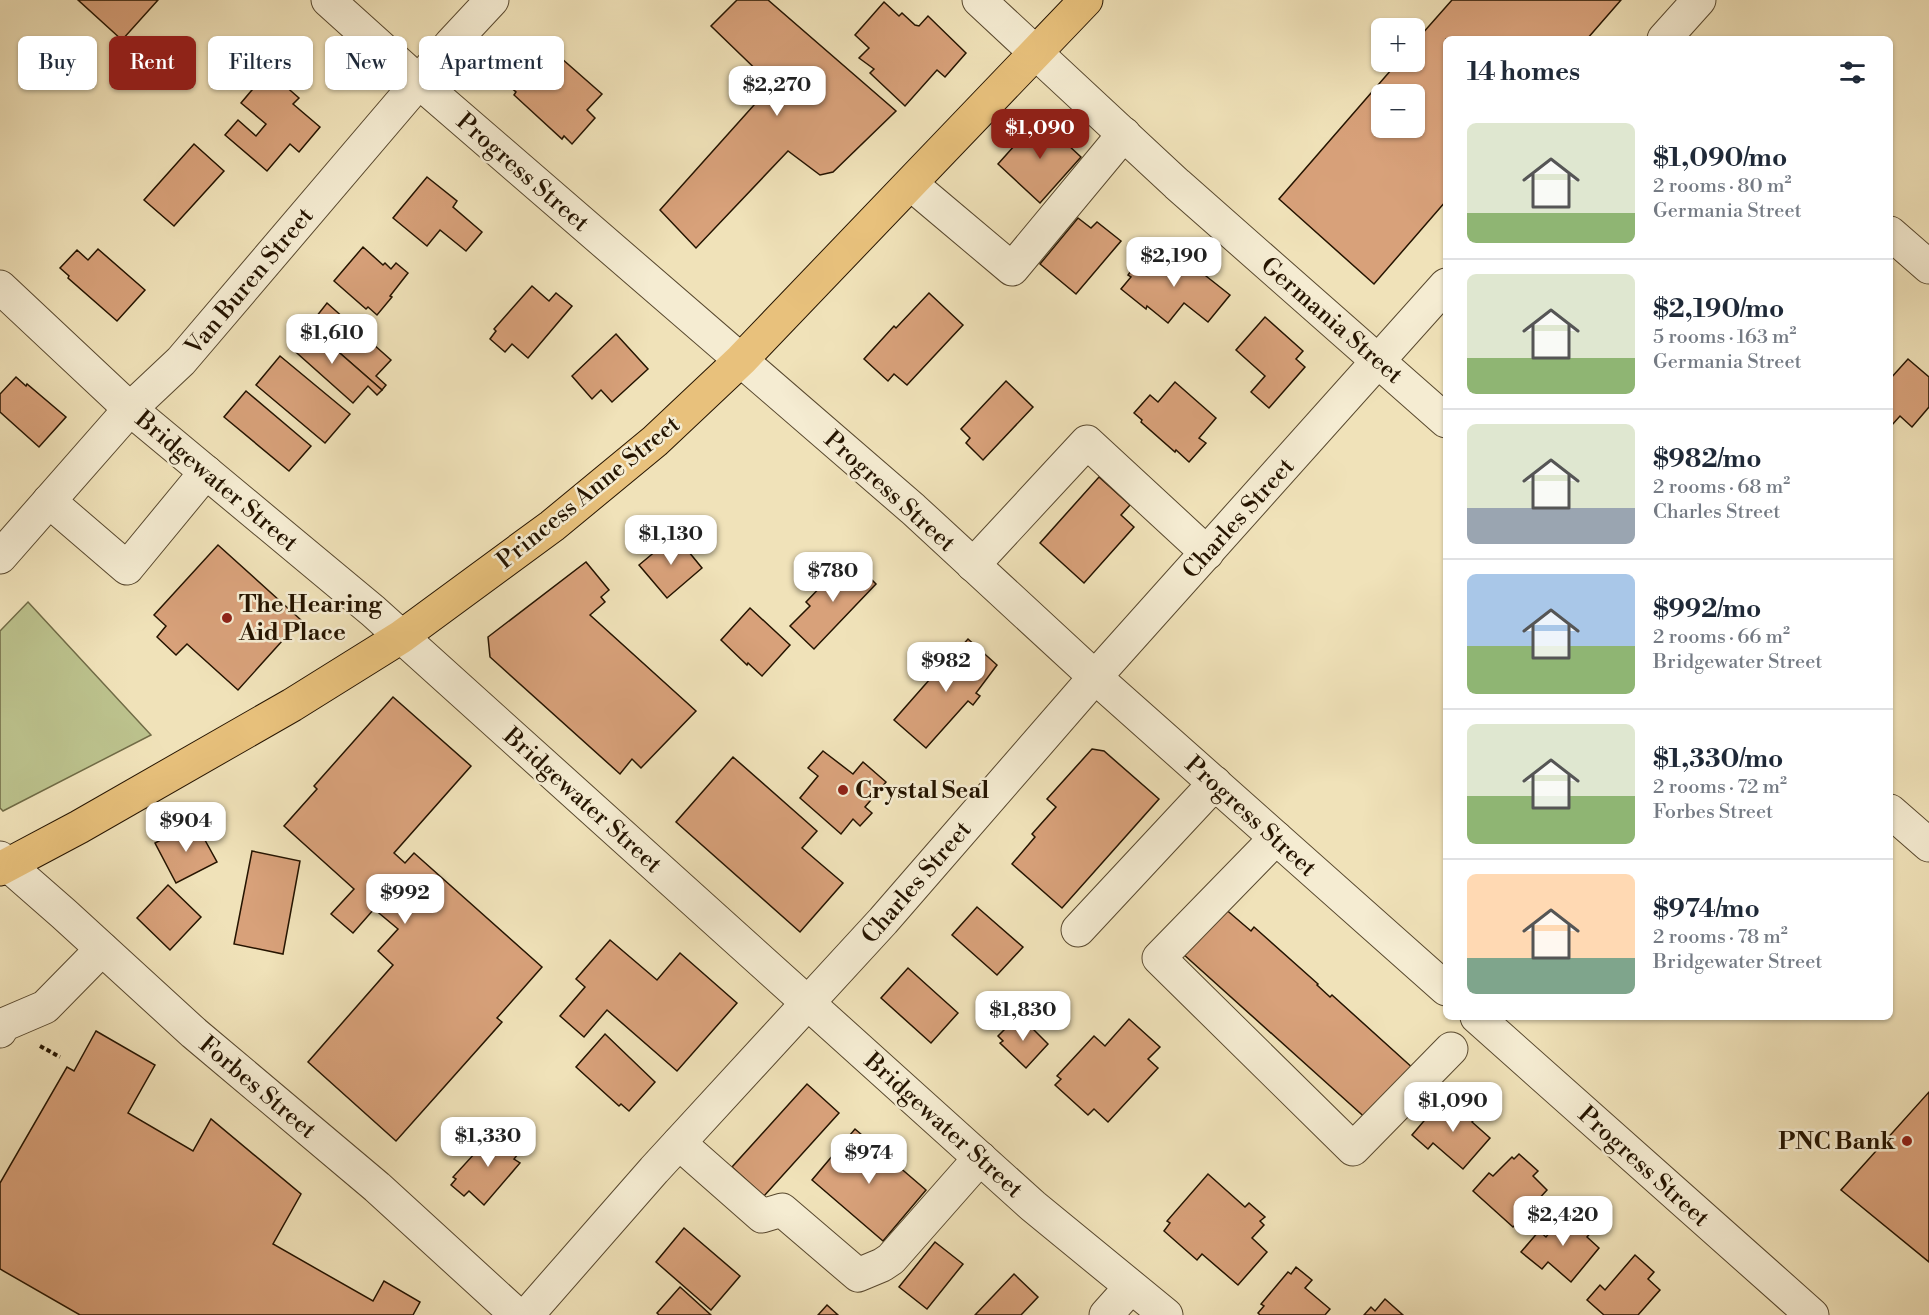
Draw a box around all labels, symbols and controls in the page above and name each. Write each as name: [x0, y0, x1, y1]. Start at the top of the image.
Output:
map controls: [1371, 18, 1425, 138]
button: +: [1371, 18, 1425, 72]
chip: Buy: [18, 36, 97, 90]
chip: Rent: [109, 36, 196, 90]
chip: Filters: [208, 36, 313, 90]
chip: New: [325, 36, 407, 90]
chip: Apartment: [419, 36, 564, 90]
text: 14 homes: [1467, 56, 1580, 88]
icon: filters: [1836, 56, 1869, 89]
pin: $2,270: [728, 66, 826, 117]
text: $2,270: [743, 73, 811, 98]
button: −: [1371, 84, 1425, 138]
street label: Progress Street: [450, 107, 595, 239]
pin: $1,090: [991, 109, 1089, 160]
text: $1,090: [1005, 116, 1075, 141]
text: $1,090/mo: [1653, 142, 1787, 174]
icon: home: [1515, 147, 1587, 219]
text: 2 rooms · 80 m²: [1653, 174, 1791, 199]
text: Germania Street: [1653, 199, 1802, 224]
street label: Van Buren Street: [179, 201, 321, 362]
pin: $2,190: [1125, 237, 1223, 288]
text: $2,190: [1140, 244, 1208, 269]
street label: Germania Street: [1254, 251, 1409, 391]
text: $2,190/mo: [1653, 293, 1784, 325]
icon: home: [1515, 298, 1587, 370]
pin: $1,610: [283, 314, 381, 365]
text: $1,610: [300, 321, 364, 346]
text: 5 rooms · 163 m²: [1653, 325, 1797, 350]
text: Germania Street: [1653, 350, 1802, 375]
street label: Bridgewater Street: [128, 404, 304, 559]
street label: Princess Anne Street: [491, 409, 687, 576]
street label: Progress Street: [817, 425, 962, 559]
text: $982/mo: [1653, 443, 1762, 475]
icon: home: [1515, 448, 1587, 520]
street label: Charles Street: [1176, 451, 1301, 585]
text: 2 rooms · 68 m²: [1653, 475, 1790, 500]
text: Charles Street: [1653, 500, 1780, 525]
pin: $1,130: [622, 515, 720, 566]
text: $1,130: [639, 522, 703, 547]
pin: $780: [797, 552, 869, 603]
text: $780: [808, 559, 858, 584]
place label: The Hearing Aid Place: [238, 590, 383, 648]
text: $992/mo: [1653, 593, 1761, 625]
icon: home: [1515, 598, 1587, 670]
marker: The Hearing Aid Place: [220, 611, 234, 625]
text: 2 rooms · 66 m²: [1653, 625, 1790, 650]
pin: $982: [910, 642, 982, 693]
text: $982: [921, 649, 971, 674]
text: Bridgewater Street: [1653, 650, 1822, 675]
street label: Bridgewater Street: [496, 721, 668, 880]
text: $1,330/mo: [1653, 743, 1783, 775]
icon: home: [1515, 748, 1587, 820]
street label: Progress Street: [1178, 750, 1323, 884]
text: 2 rooms · 72 m²: [1653, 775, 1787, 800]
place label: Crystal Seal: [855, 776, 989, 806]
marker: Crystal Seal: [836, 783, 850, 797]
text: Forbes Street: [1653, 800, 1773, 825]
pin: $904: [150, 802, 222, 853]
text: $904: [160, 809, 212, 834]
street label: Charles Street: [855, 815, 979, 950]
pin: $992: [369, 874, 441, 925]
text: $992: [380, 881, 430, 906]
text: $974/mo: [1653, 893, 1760, 925]
icon: home: [1515, 898, 1587, 970]
text: 2 rooms · 78 m²: [1653, 925, 1788, 950]
text: Bridgewater Street: [1653, 950, 1822, 975]
pin: $1,830: [974, 991, 1072, 1042]
text: $1,830: [989, 998, 1057, 1023]
street label: Forbes Street: [192, 1030, 323, 1146]
street label: Bridgewater Street: [857, 1046, 1029, 1205]
pin: $1,090: [1404, 1082, 1502, 1133]
text: $1,090: [1418, 1089, 1488, 1114]
street label: Progress Street: [1571, 1100, 1716, 1234]
pin: $1,330: [439, 1117, 537, 1168]
text: $1,330: [455, 1124, 521, 1149]
place label: PNC Bank: [1778, 1127, 1896, 1157]
pin: $974: [833, 1134, 905, 1185]
marker: PNC Bank: [1900, 1134, 1914, 1148]
text: $974: [845, 1141, 893, 1166]
pin: $2,420: [1514, 1196, 1612, 1247]
text: $2,420: [1528, 1203, 1598, 1228]

